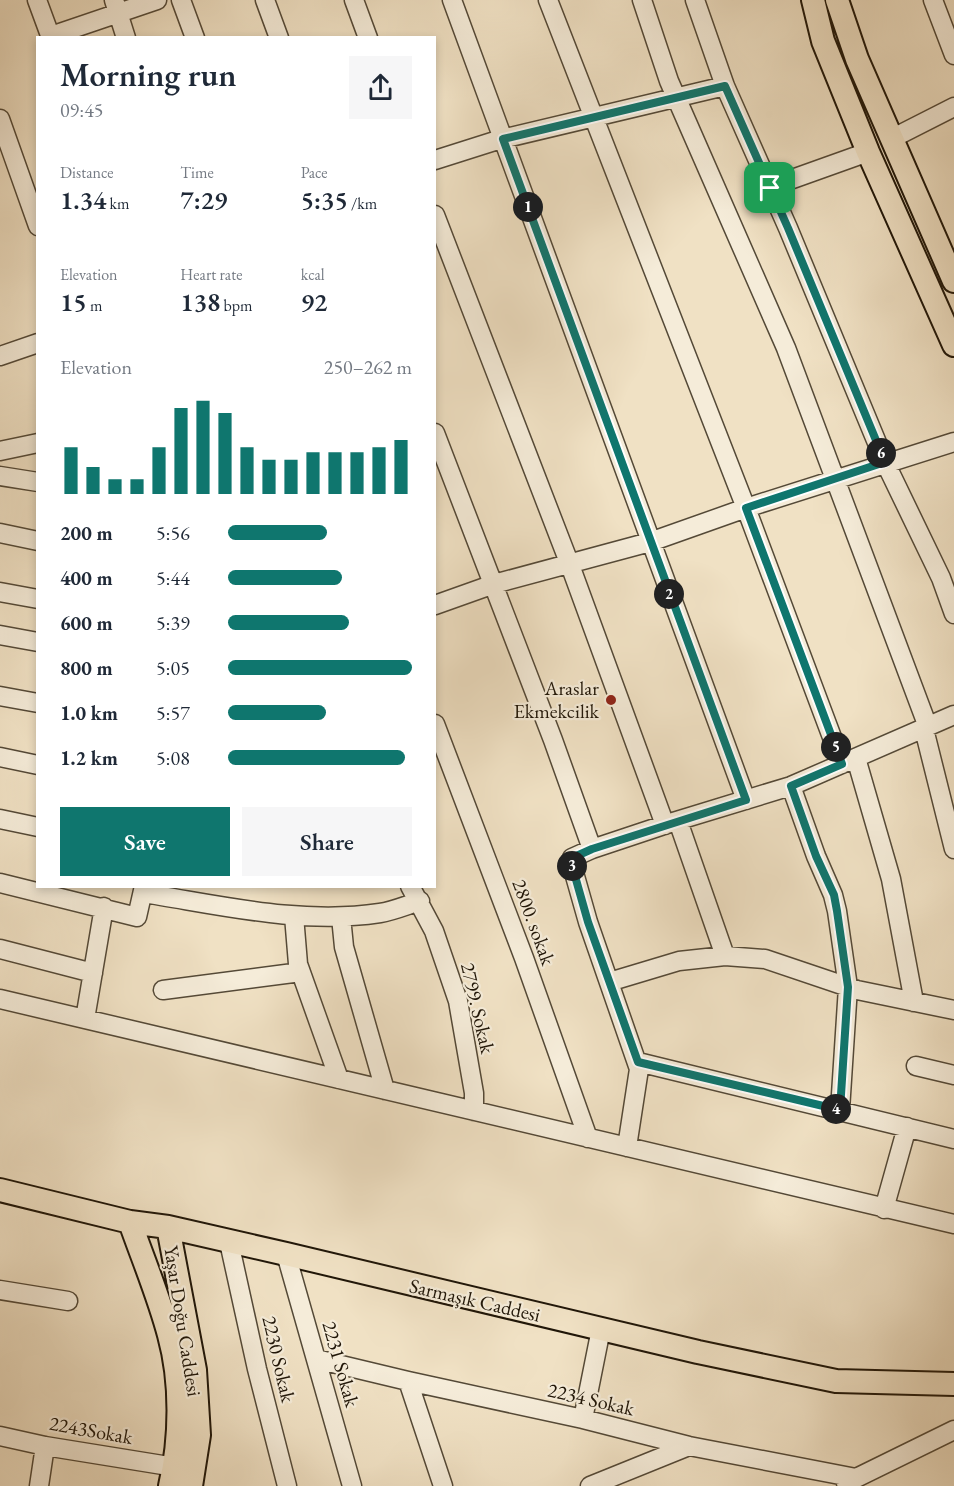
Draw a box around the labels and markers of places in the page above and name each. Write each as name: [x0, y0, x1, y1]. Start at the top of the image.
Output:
pin: [744, 162, 795, 213]
pin: 1: [513, 192, 543, 222]
pin: 6: [866, 438, 896, 468]
pin: 2: [654, 579, 684, 609]
place label: Araslar Ekmekcilik: [513, 675, 600, 724]
marker: Araslar Ekmekcilik: [604, 693, 618, 707]
pin: 5: [821, 732, 851, 762]
pin: 3: [557, 851, 587, 881]
pin: 4: [821, 1094, 851, 1124]

